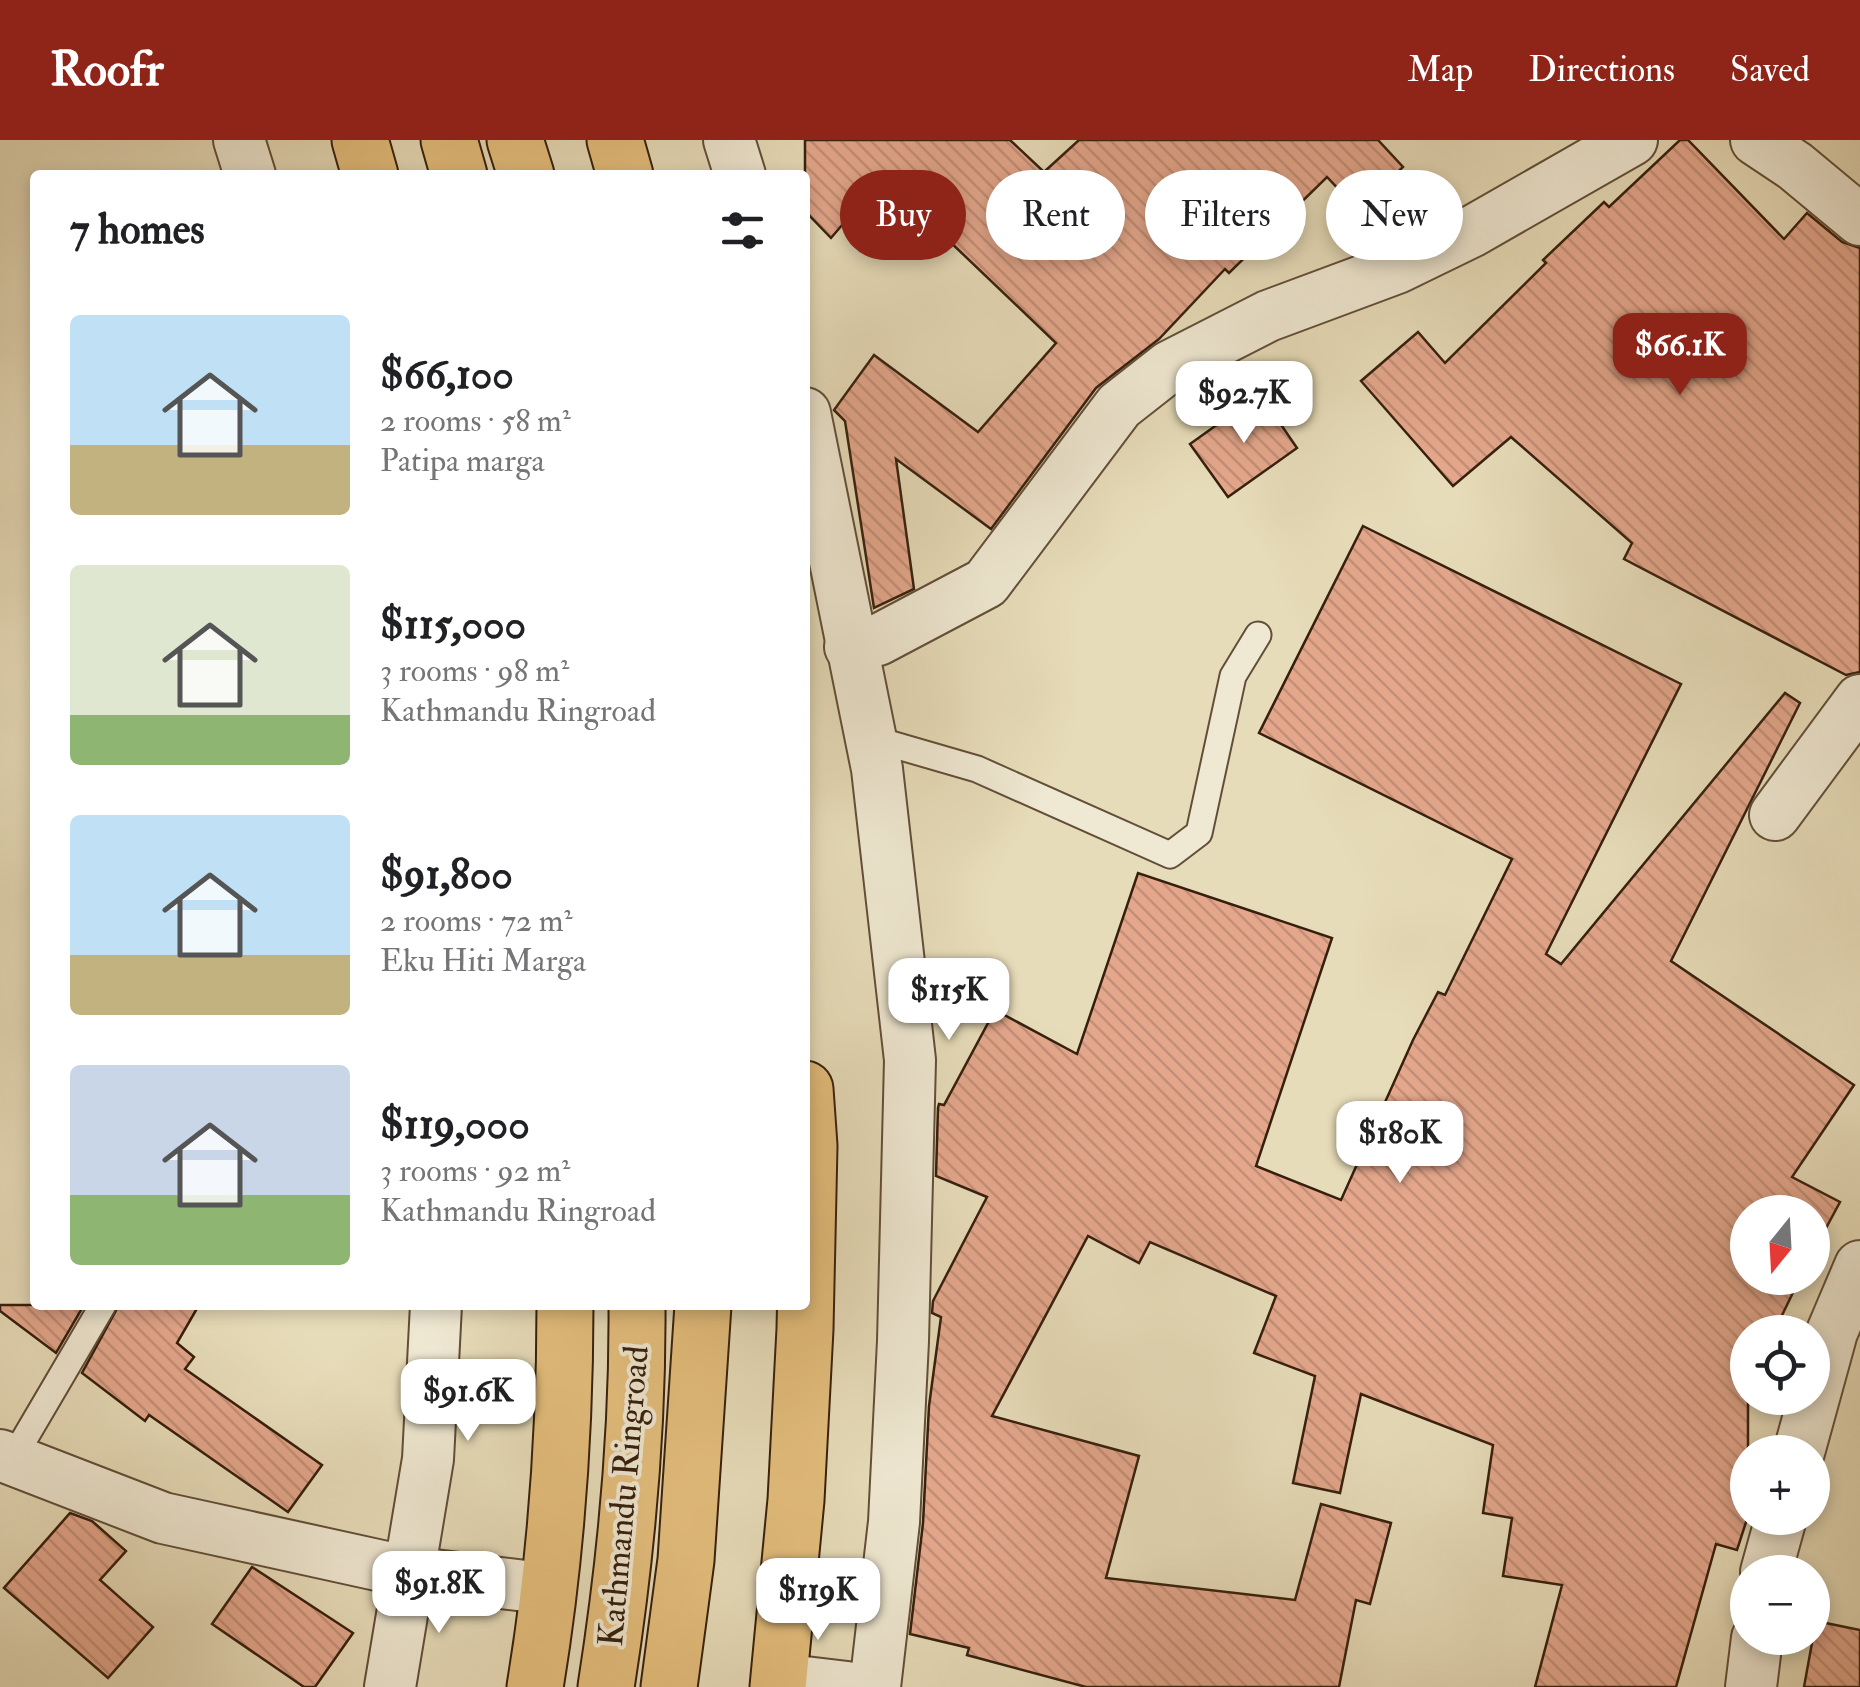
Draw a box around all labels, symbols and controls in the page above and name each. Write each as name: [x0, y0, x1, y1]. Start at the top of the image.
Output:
text: Roofr: [50, 40, 164, 100]
text: Map: [1407, 48, 1473, 92]
text: Directions: [1528, 48, 1675, 92]
text: Saved: [1730, 48, 1810, 92]
chip: Buy: [840, 170, 966, 260]
chip: Rent: [986, 170, 1125, 260]
chip: Filters: [1145, 170, 1306, 260]
chip: New: [1326, 170, 1463, 260]
icon: filters: [715, 203, 770, 258]
text: 7 homes: [70, 204, 205, 256]
pin: $66.1K: [1599, 313, 1761, 398]
text: $66.1K: [1635, 325, 1725, 365]
text: $66,100: [380, 349, 514, 401]
icon: home: [150, 355, 270, 475]
pin: $92.7K: [1163, 361, 1325, 446]
text: $92.7K: [1198, 373, 1290, 413]
text: 2 rooms · 58 m²: [380, 401, 571, 441]
text: Patipa marga: [380, 441, 545, 481]
text: $115,000: [380, 599, 526, 651]
icon: home: [150, 605, 270, 725]
text: 3 rooms · 98 m²: [380, 651, 569, 691]
text: Kathmandu Ringroad: [380, 691, 656, 731]
text: $91,800: [380, 849, 513, 901]
icon: home: [150, 855, 270, 975]
text: 2 rooms · 72 m²: [380, 901, 573, 941]
text: Eku Hiti Marga: [380, 941, 586, 981]
pin: $115K: [879, 958, 1019, 1043]
text: $115K: [910, 970, 988, 1010]
text: $119,000: [380, 1099, 530, 1151]
pin: $180K: [1330, 1101, 1470, 1186]
icon: home: [150, 1105, 270, 1225]
text: $180K: [1358, 1113, 1442, 1153]
text: 3 rooms · 92 m²: [380, 1151, 570, 1191]
text: Kathmandu Ringroad: [380, 1191, 656, 1231]
north arrow: [1730, 1195, 1830, 1295]
map controls: [1730, 1195, 1830, 1655]
button: locate: [1730, 1315, 1830, 1415]
street label: Kathmandu Ringroad: [589, 1344, 659, 1648]
pin: $91.6K: [387, 1359, 549, 1444]
text: $91.6K: [423, 1371, 513, 1411]
button: +: [1730, 1435, 1830, 1535]
pin: $91.8K: [358, 1551, 520, 1636]
button: −: [1730, 1555, 1830, 1655]
pin: $119K: [748, 1558, 888, 1643]
text: $91.8K: [394, 1563, 484, 1603]
text: $119K: [778, 1570, 858, 1610]

